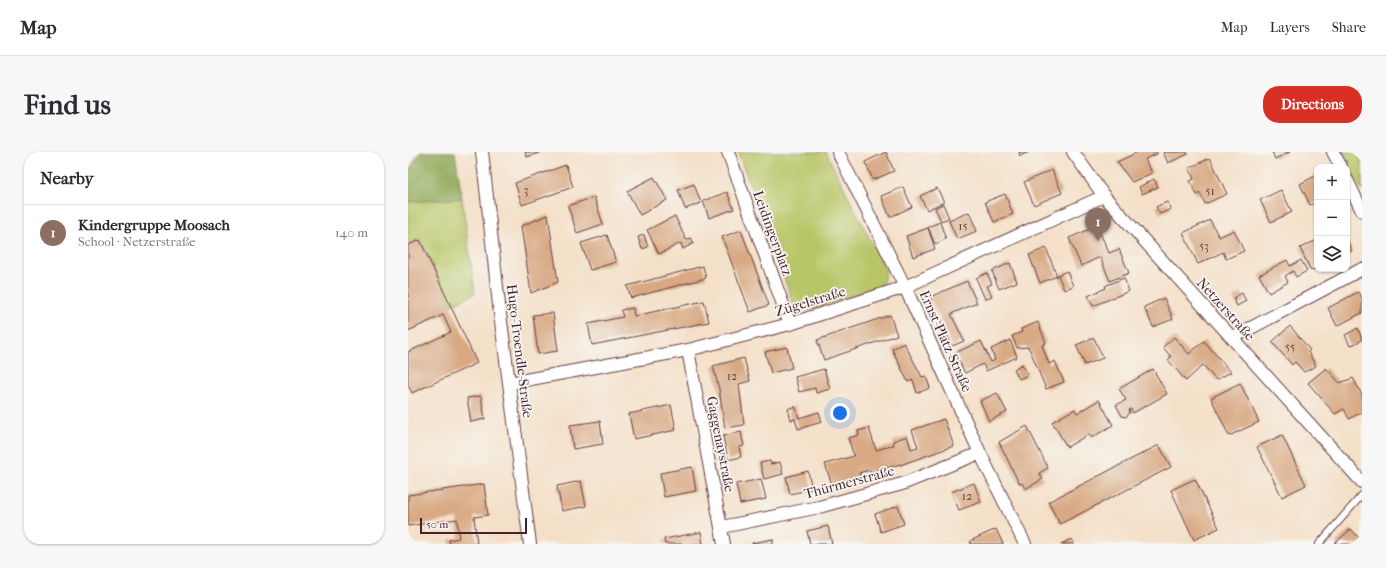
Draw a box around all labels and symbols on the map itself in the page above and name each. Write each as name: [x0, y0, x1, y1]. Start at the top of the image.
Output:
house number: 3: [524, 183, 529, 197]
house number: 51: [1205, 184, 1215, 198]
street label: Leidingerplatz: [749, 188, 796, 278]
pin: 1: [1085, 208, 1111, 241]
house number: 15: [958, 219, 968, 233]
house number: 53: [1199, 239, 1209, 253]
street label: Netzerstraße: [1193, 274, 1258, 344]
street label: Hugo-Troendle-Straße: [503, 283, 536, 419]
street label: Zügelstraße: [773, 283, 847, 320]
street label: Ernst-Platz-Straße: [916, 288, 976, 395]
house number: 55: [1285, 340, 1295, 354]
house number: 12: [727, 369, 737, 383]
street label: Gaggenaystraße: [703, 395, 738, 494]
your location: [830, 403, 850, 423]
street label: Thürmerstraße: [802, 462, 896, 503]
house number: 12: [962, 489, 972, 503]
scale bar: [420, 516, 527, 535]

